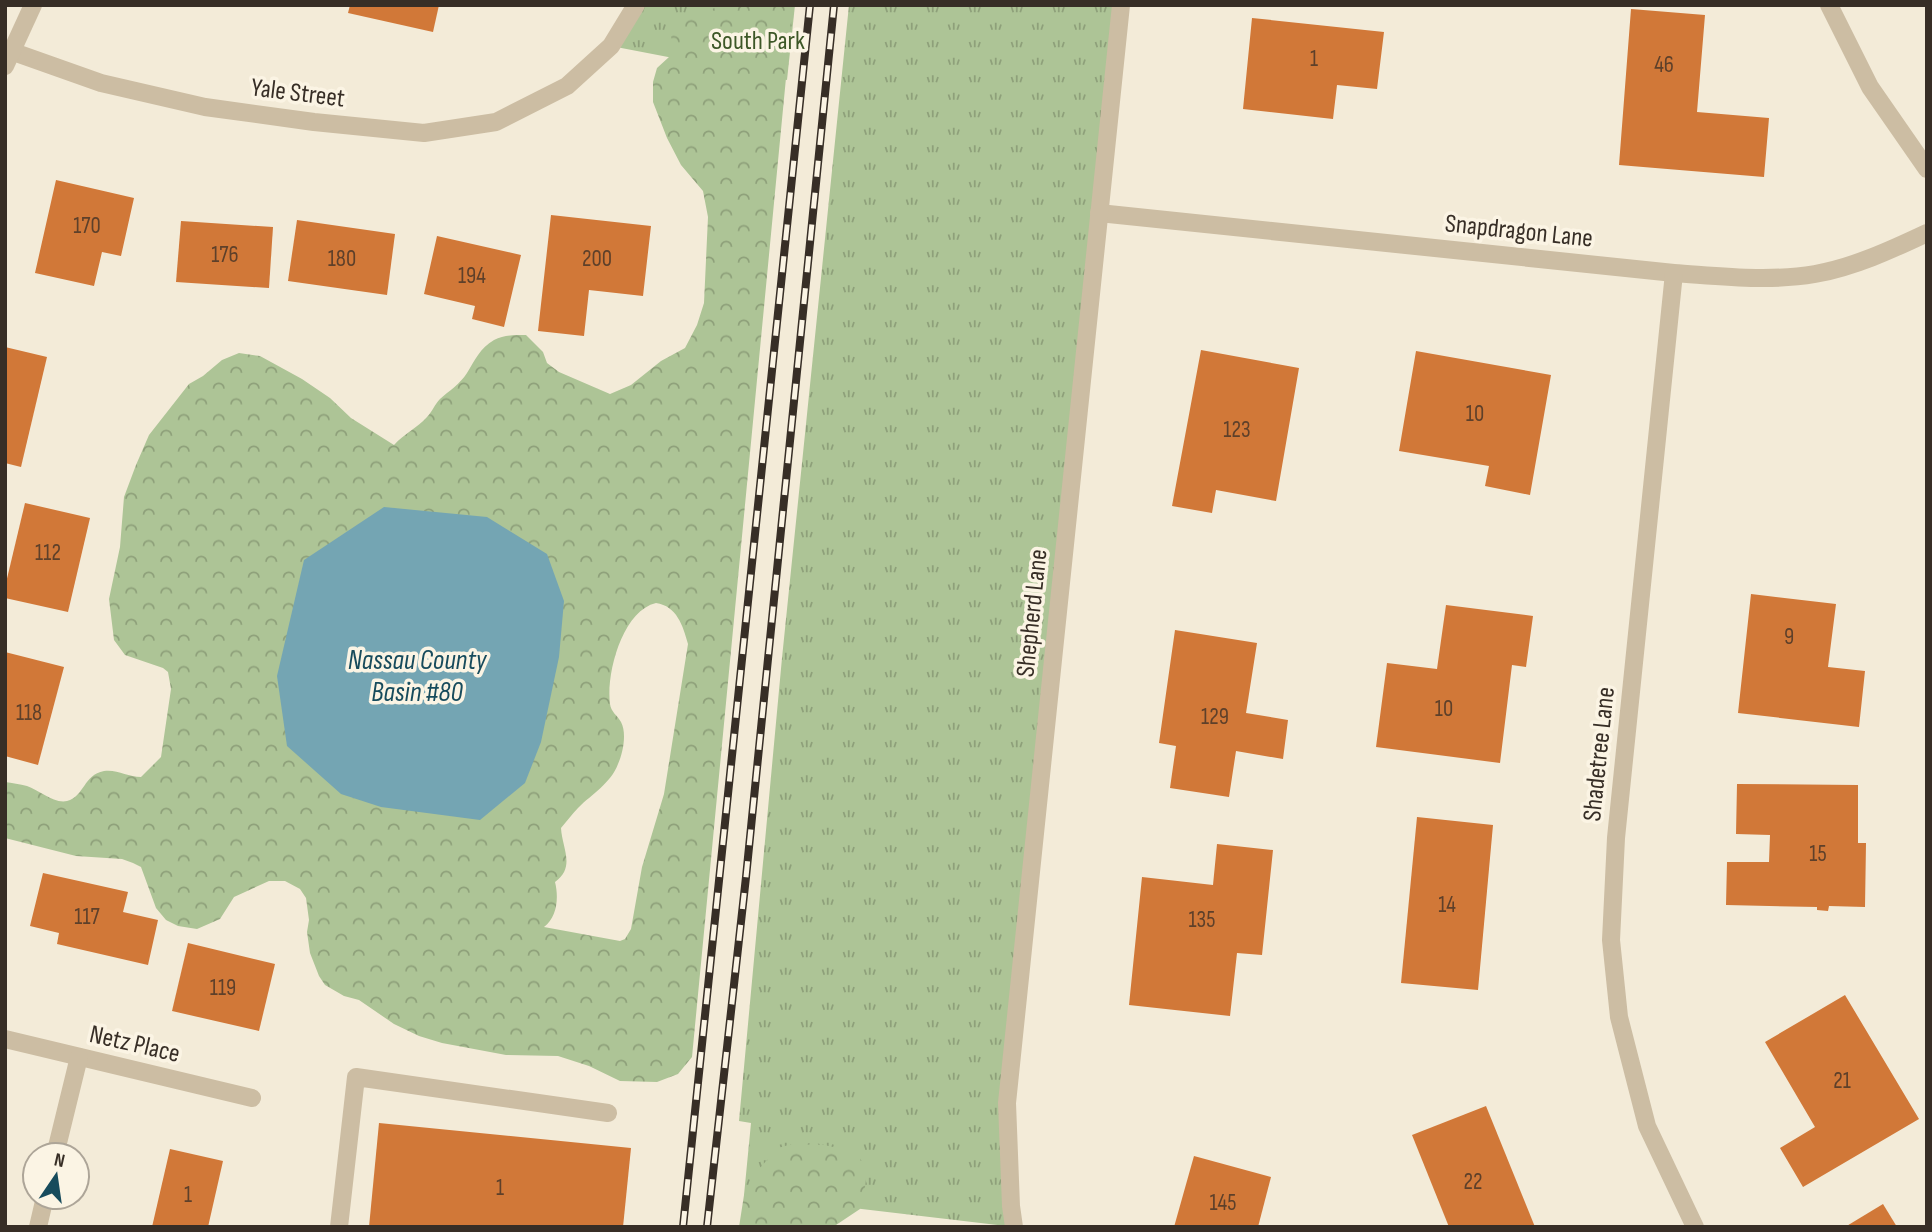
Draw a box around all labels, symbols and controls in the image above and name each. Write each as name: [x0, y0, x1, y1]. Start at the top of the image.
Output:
park label: South Park: [711, 26, 805, 57]
house number: 1: [1310, 45, 1318, 73]
house number: 46: [1654, 51, 1674, 79]
street label: Yale Street: [249, 72, 346, 115]
street label: Snapdragon Lane: [1443, 208, 1594, 255]
house number: 170: [73, 212, 101, 240]
house number: 176: [211, 241, 239, 269]
house number: 180: [328, 245, 356, 273]
house number: 200: [582, 245, 612, 273]
house number: 194: [458, 262, 486, 290]
house number: 10: [1466, 400, 1484, 428]
house number: 123: [1223, 416, 1251, 444]
house number: 112: [35, 539, 61, 567]
street label: Shepherd Lane: [1010, 548, 1055, 679]
house number: 9: [1784, 623, 1794, 651]
water label: Nassau County Basin #80: [348, 644, 488, 709]
street label: Shadetree Lane: [1577, 686, 1622, 823]
house number: 10: [1435, 695, 1453, 723]
house number: 118: [16, 699, 42, 727]
house number: 129: [1201, 703, 1229, 731]
house number: 15: [1809, 840, 1827, 868]
house number: 14: [1438, 891, 1456, 919]
house number: 117: [74, 903, 100, 931]
house number: 135: [1189, 906, 1215, 934]
house number: 119: [210, 974, 236, 1002]
street label: Netz Place: [86, 1019, 183, 1070]
house number: 21: [1833, 1067, 1851, 1095]
north arrow: [21, 1141, 91, 1211]
text: N: [52, 1149, 67, 1173]
house number: 22: [1464, 1168, 1482, 1196]
house number: 1: [496, 1174, 504, 1202]
house number: 1: [184, 1181, 192, 1209]
house number: 145: [1210, 1189, 1236, 1217]

